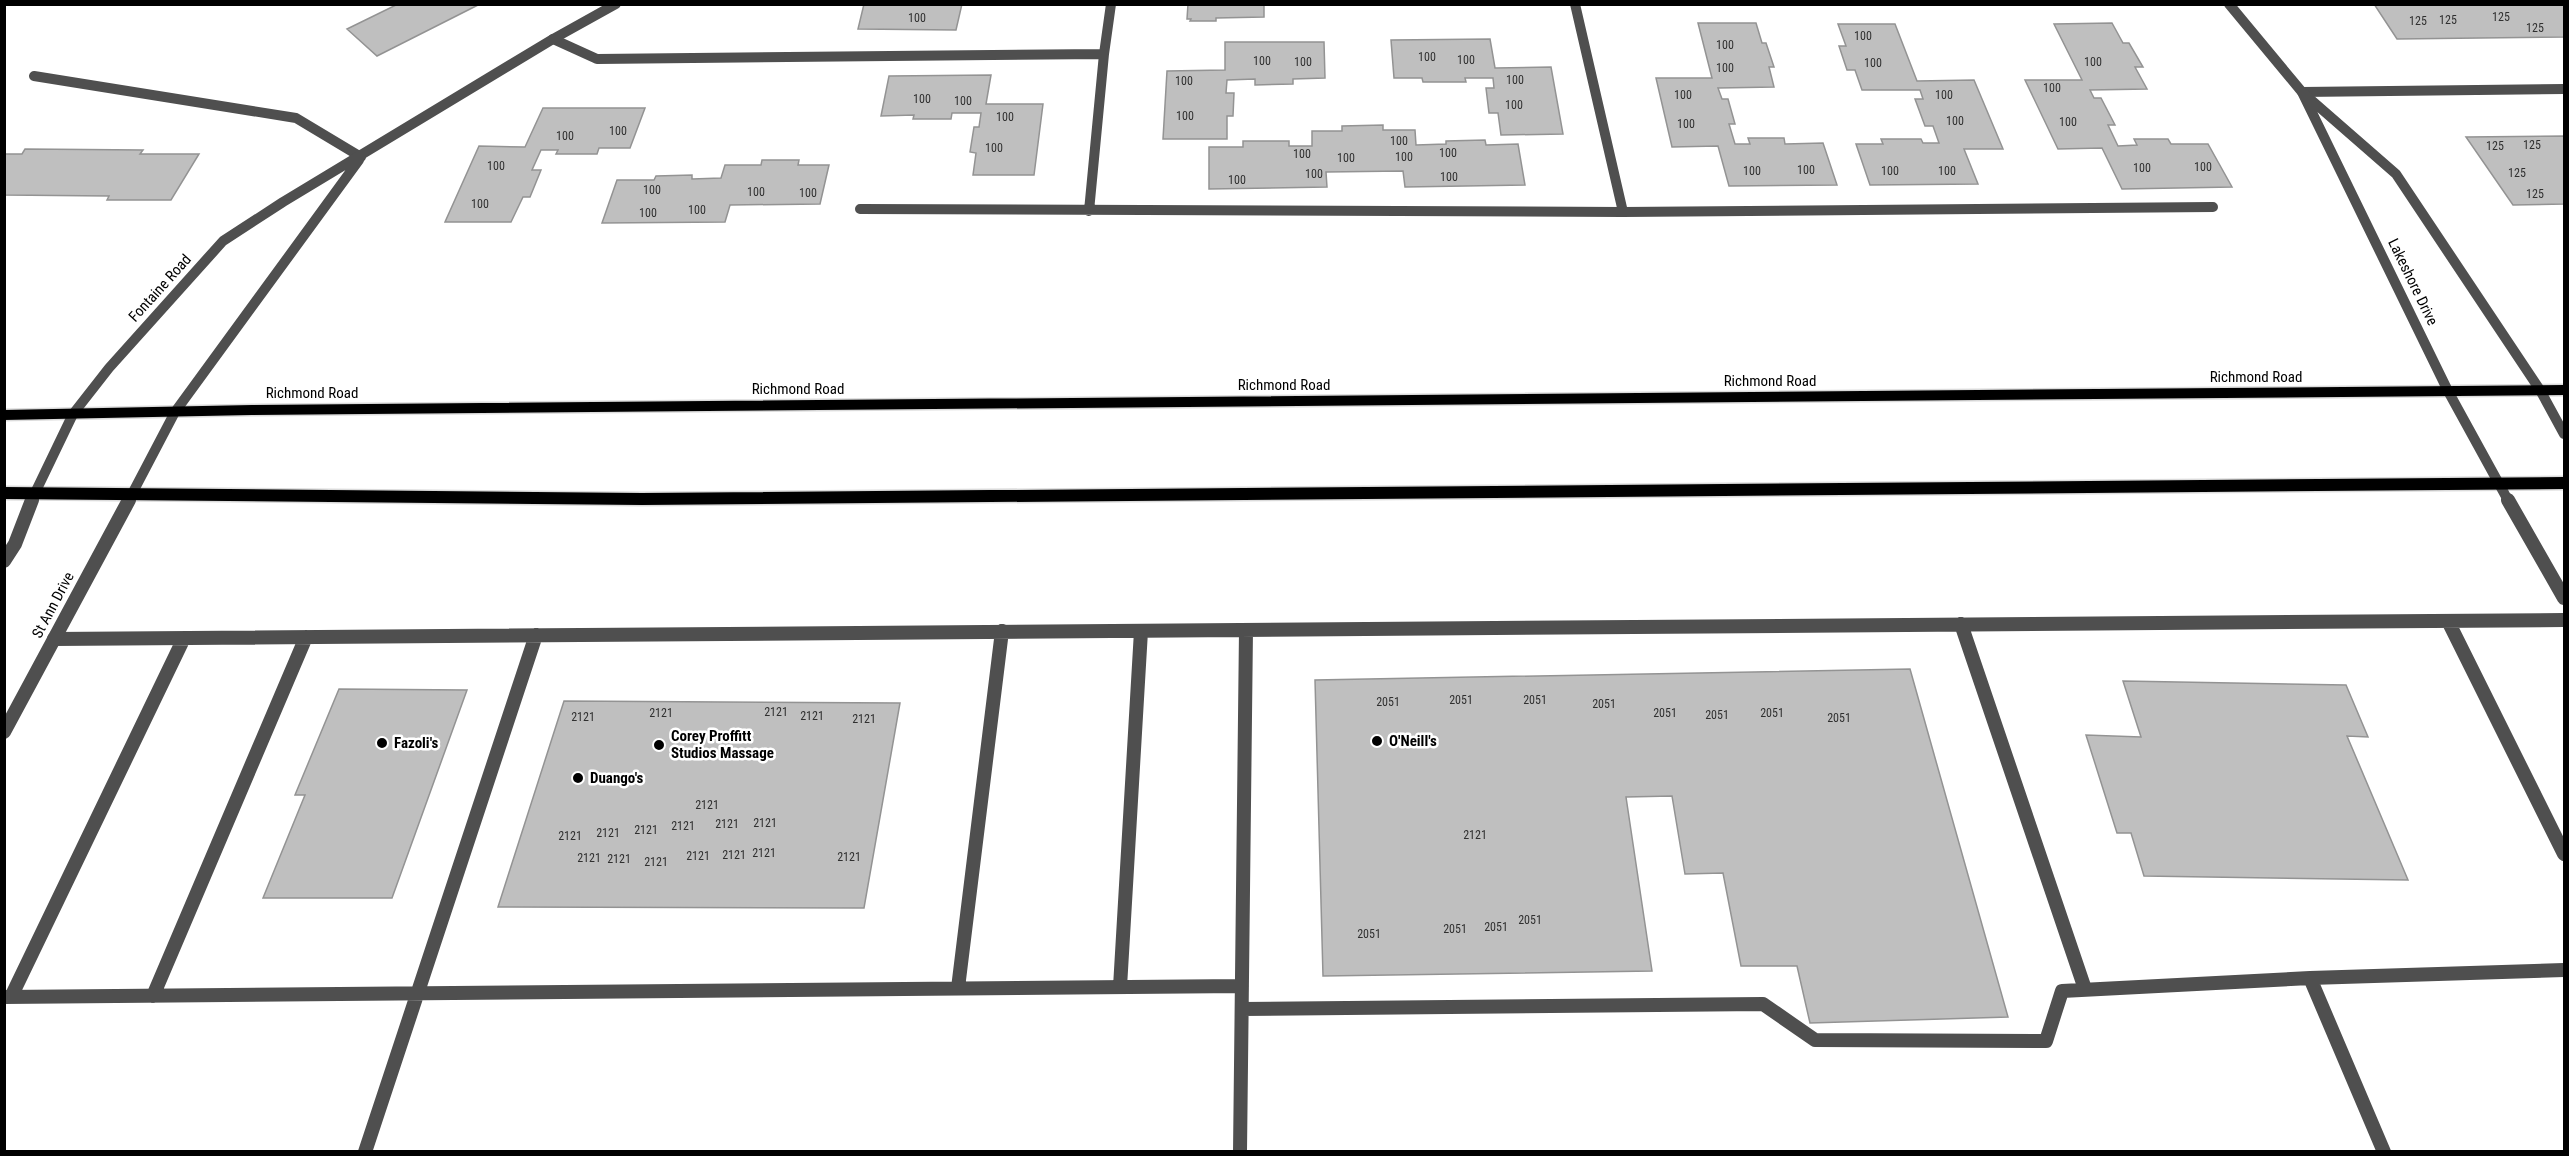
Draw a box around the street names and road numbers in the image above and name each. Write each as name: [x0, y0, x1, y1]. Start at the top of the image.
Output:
street label: Lakeshore Drive: [2384, 236, 2442, 328]
street label: Fontaine Road: [125, 250, 195, 326]
street label: Richmond Road: [2210, 368, 2302, 386]
street label: Richmond Road: [1724, 372, 1816, 390]
street label: Richmond Road: [1238, 376, 1330, 394]
street label: Richmond Road: [752, 380, 844, 398]
street label: Richmond Road: [266, 384, 358, 402]
street label: St Ann Drive: [28, 569, 78, 641]

